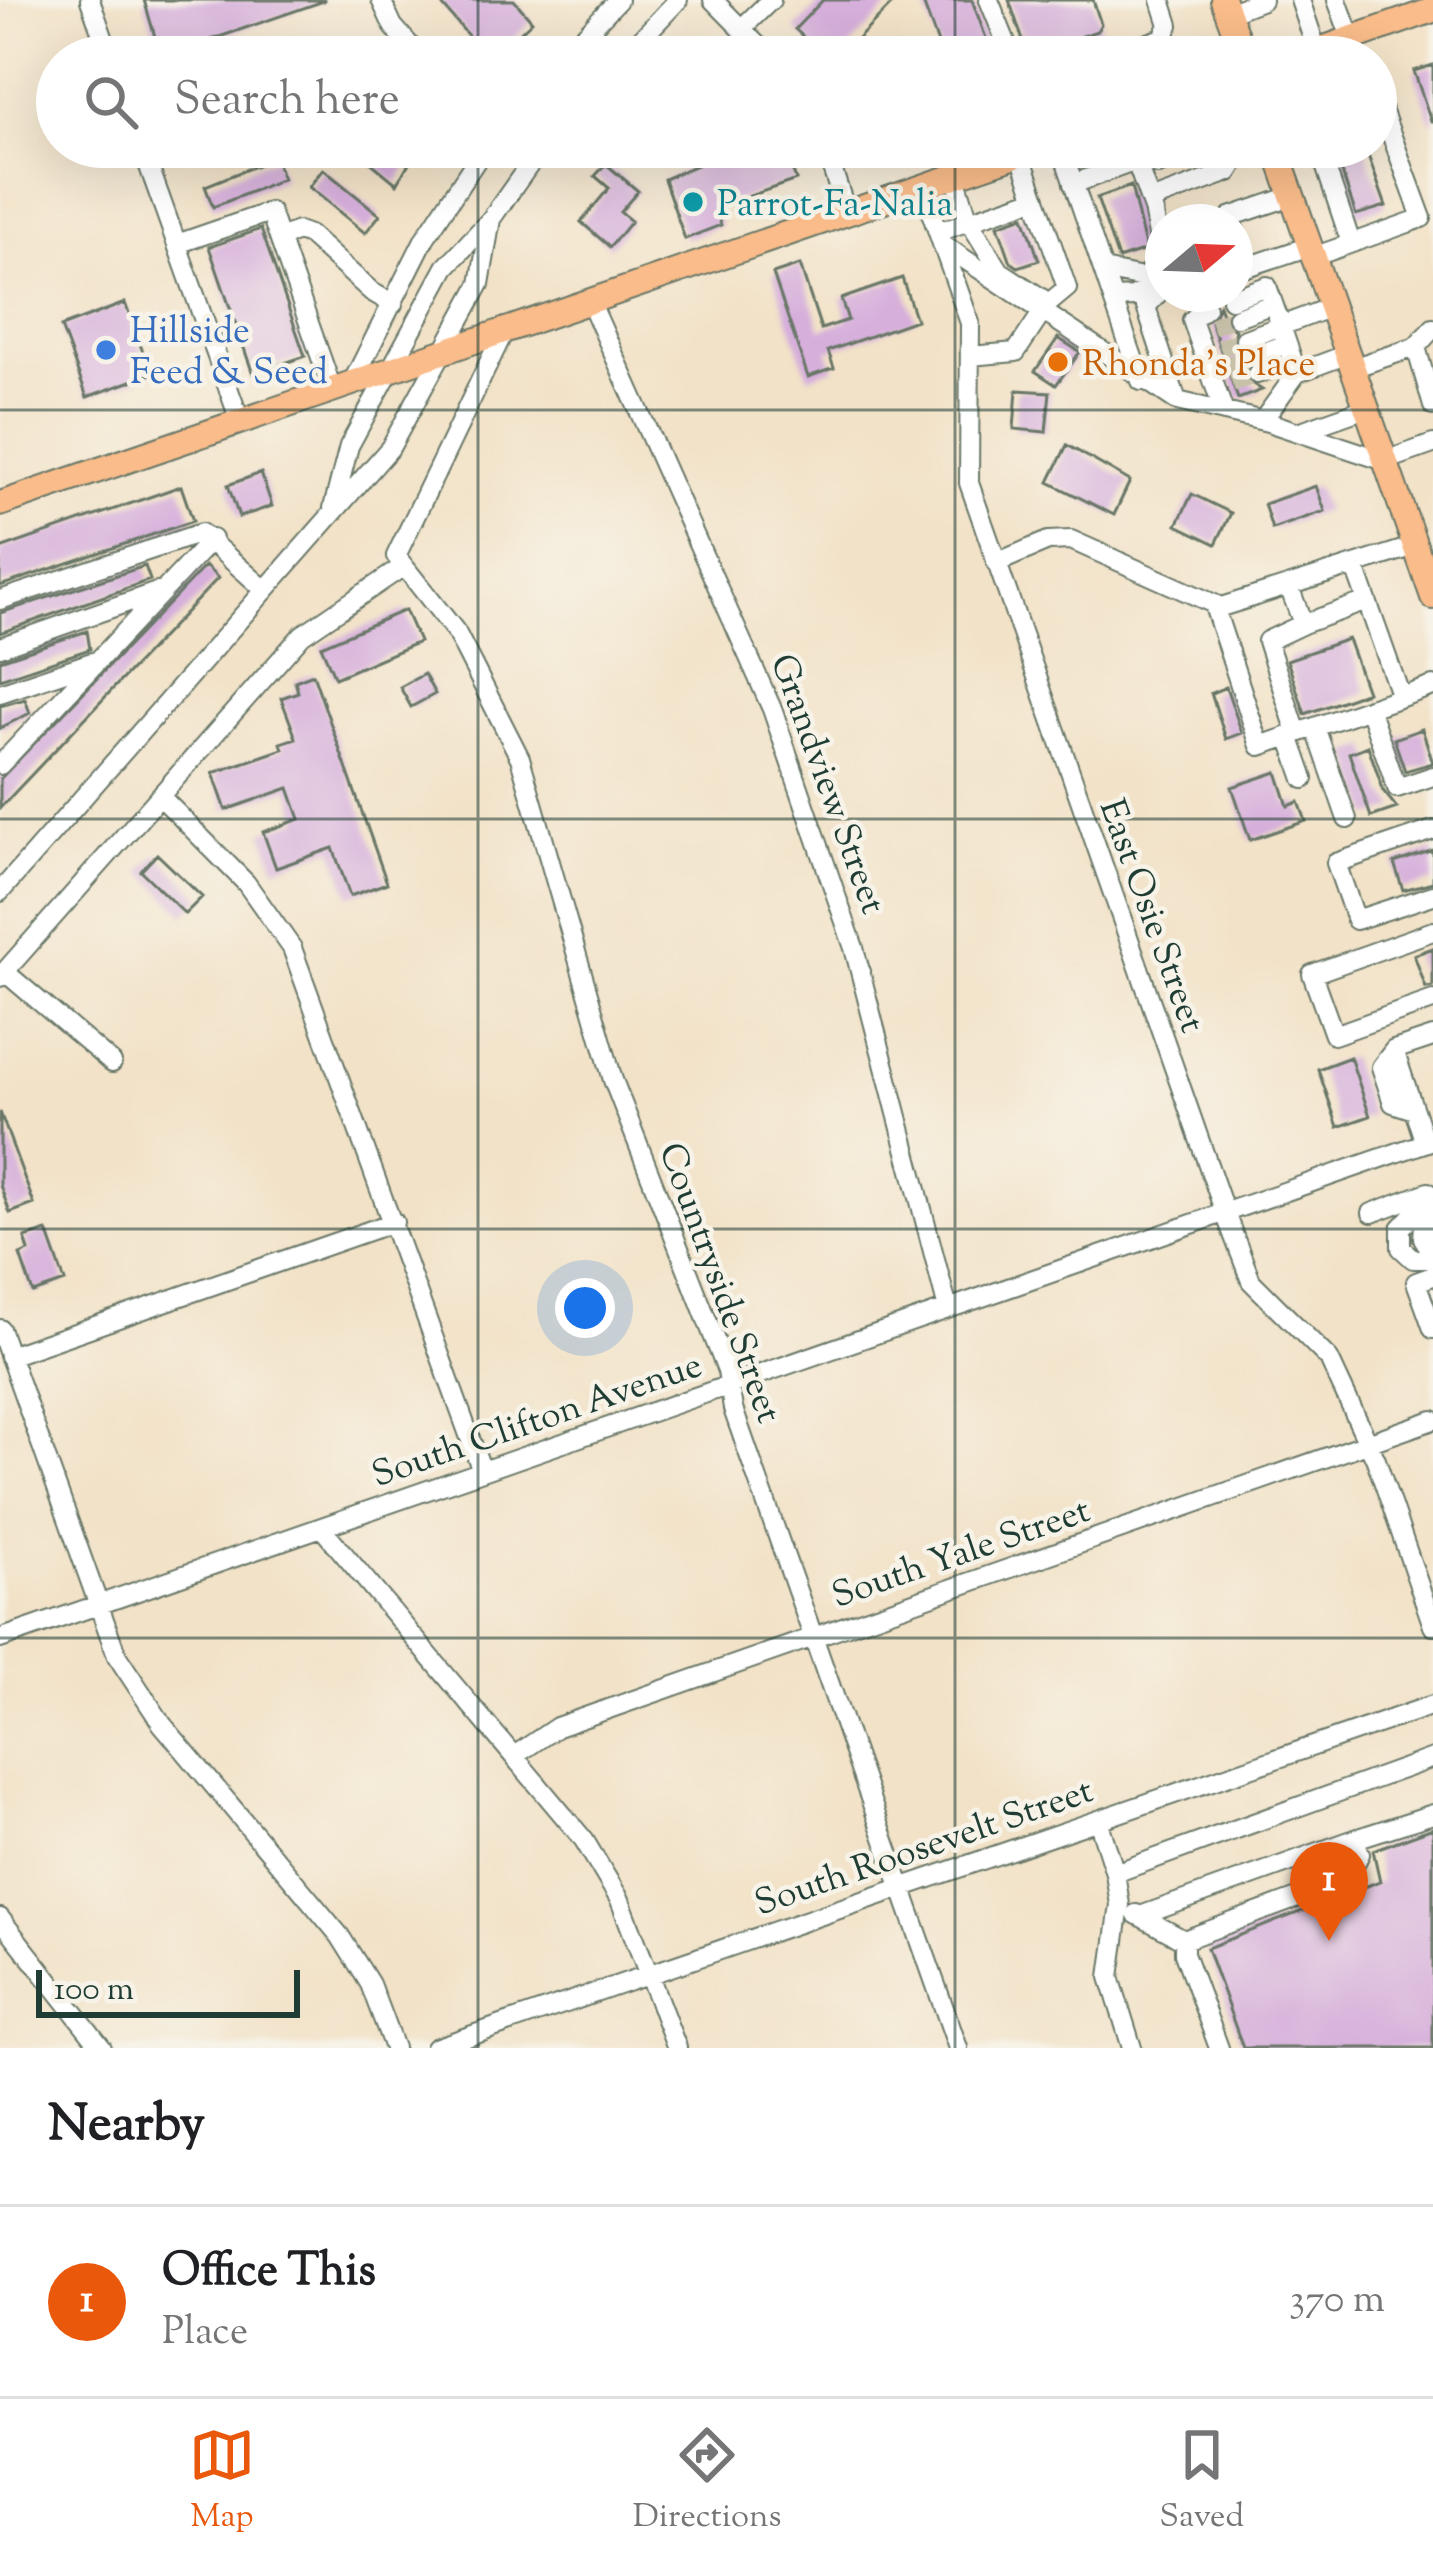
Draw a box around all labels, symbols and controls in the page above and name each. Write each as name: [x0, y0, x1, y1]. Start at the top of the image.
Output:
search box: [36, 36, 1397, 168]
icon: search: [78, 69, 144, 135]
text: Search here: [174, 70, 400, 135]
place label: Parrot-Fa-Nalia: [717, 180, 953, 232]
marker: Parrot-Fa-Nalia: [680, 189, 706, 215]
north arrow: [1145, 204, 1253, 312]
place label: Hillside Feed & Seed: [130, 307, 328, 400]
marker: Hillside Feed & Seed: [93, 337, 119, 363]
place label: Rhonda's Place: [1082, 340, 1315, 392]
marker: Rhonda's Place: [1045, 349, 1071, 375]
street label: Grandview Street: [755, 647, 897, 922]
street label: East Osie Street: [1084, 792, 1217, 1040]
street label: Countryside Street: [643, 1136, 793, 1431]
your location: [555, 1278, 615, 1338]
street label: South Clifton Avenue: [365, 1341, 709, 1503]
street label: South Yale Street: [825, 1486, 1097, 1623]
street label: South Roosevelt Street: [748, 1766, 1100, 1931]
pin: 1: [1290, 1842, 1368, 1941]
scale bar: [36, 1964, 300, 2017]
text: 100 m: [54, 1967, 134, 2015]
text: Nearby: [48, 2090, 205, 2163]
text: Office This: [162, 2241, 376, 2306]
text: 1: [80, 2274, 94, 2330]
text: 370 m: [1289, 2274, 1385, 2330]
text: Place: [162, 2306, 248, 2362]
tab: Map: [189, 2422, 255, 2542]
tab: Directions: [633, 2422, 782, 2542]
tab: Saved: [1159, 2422, 1244, 2542]

